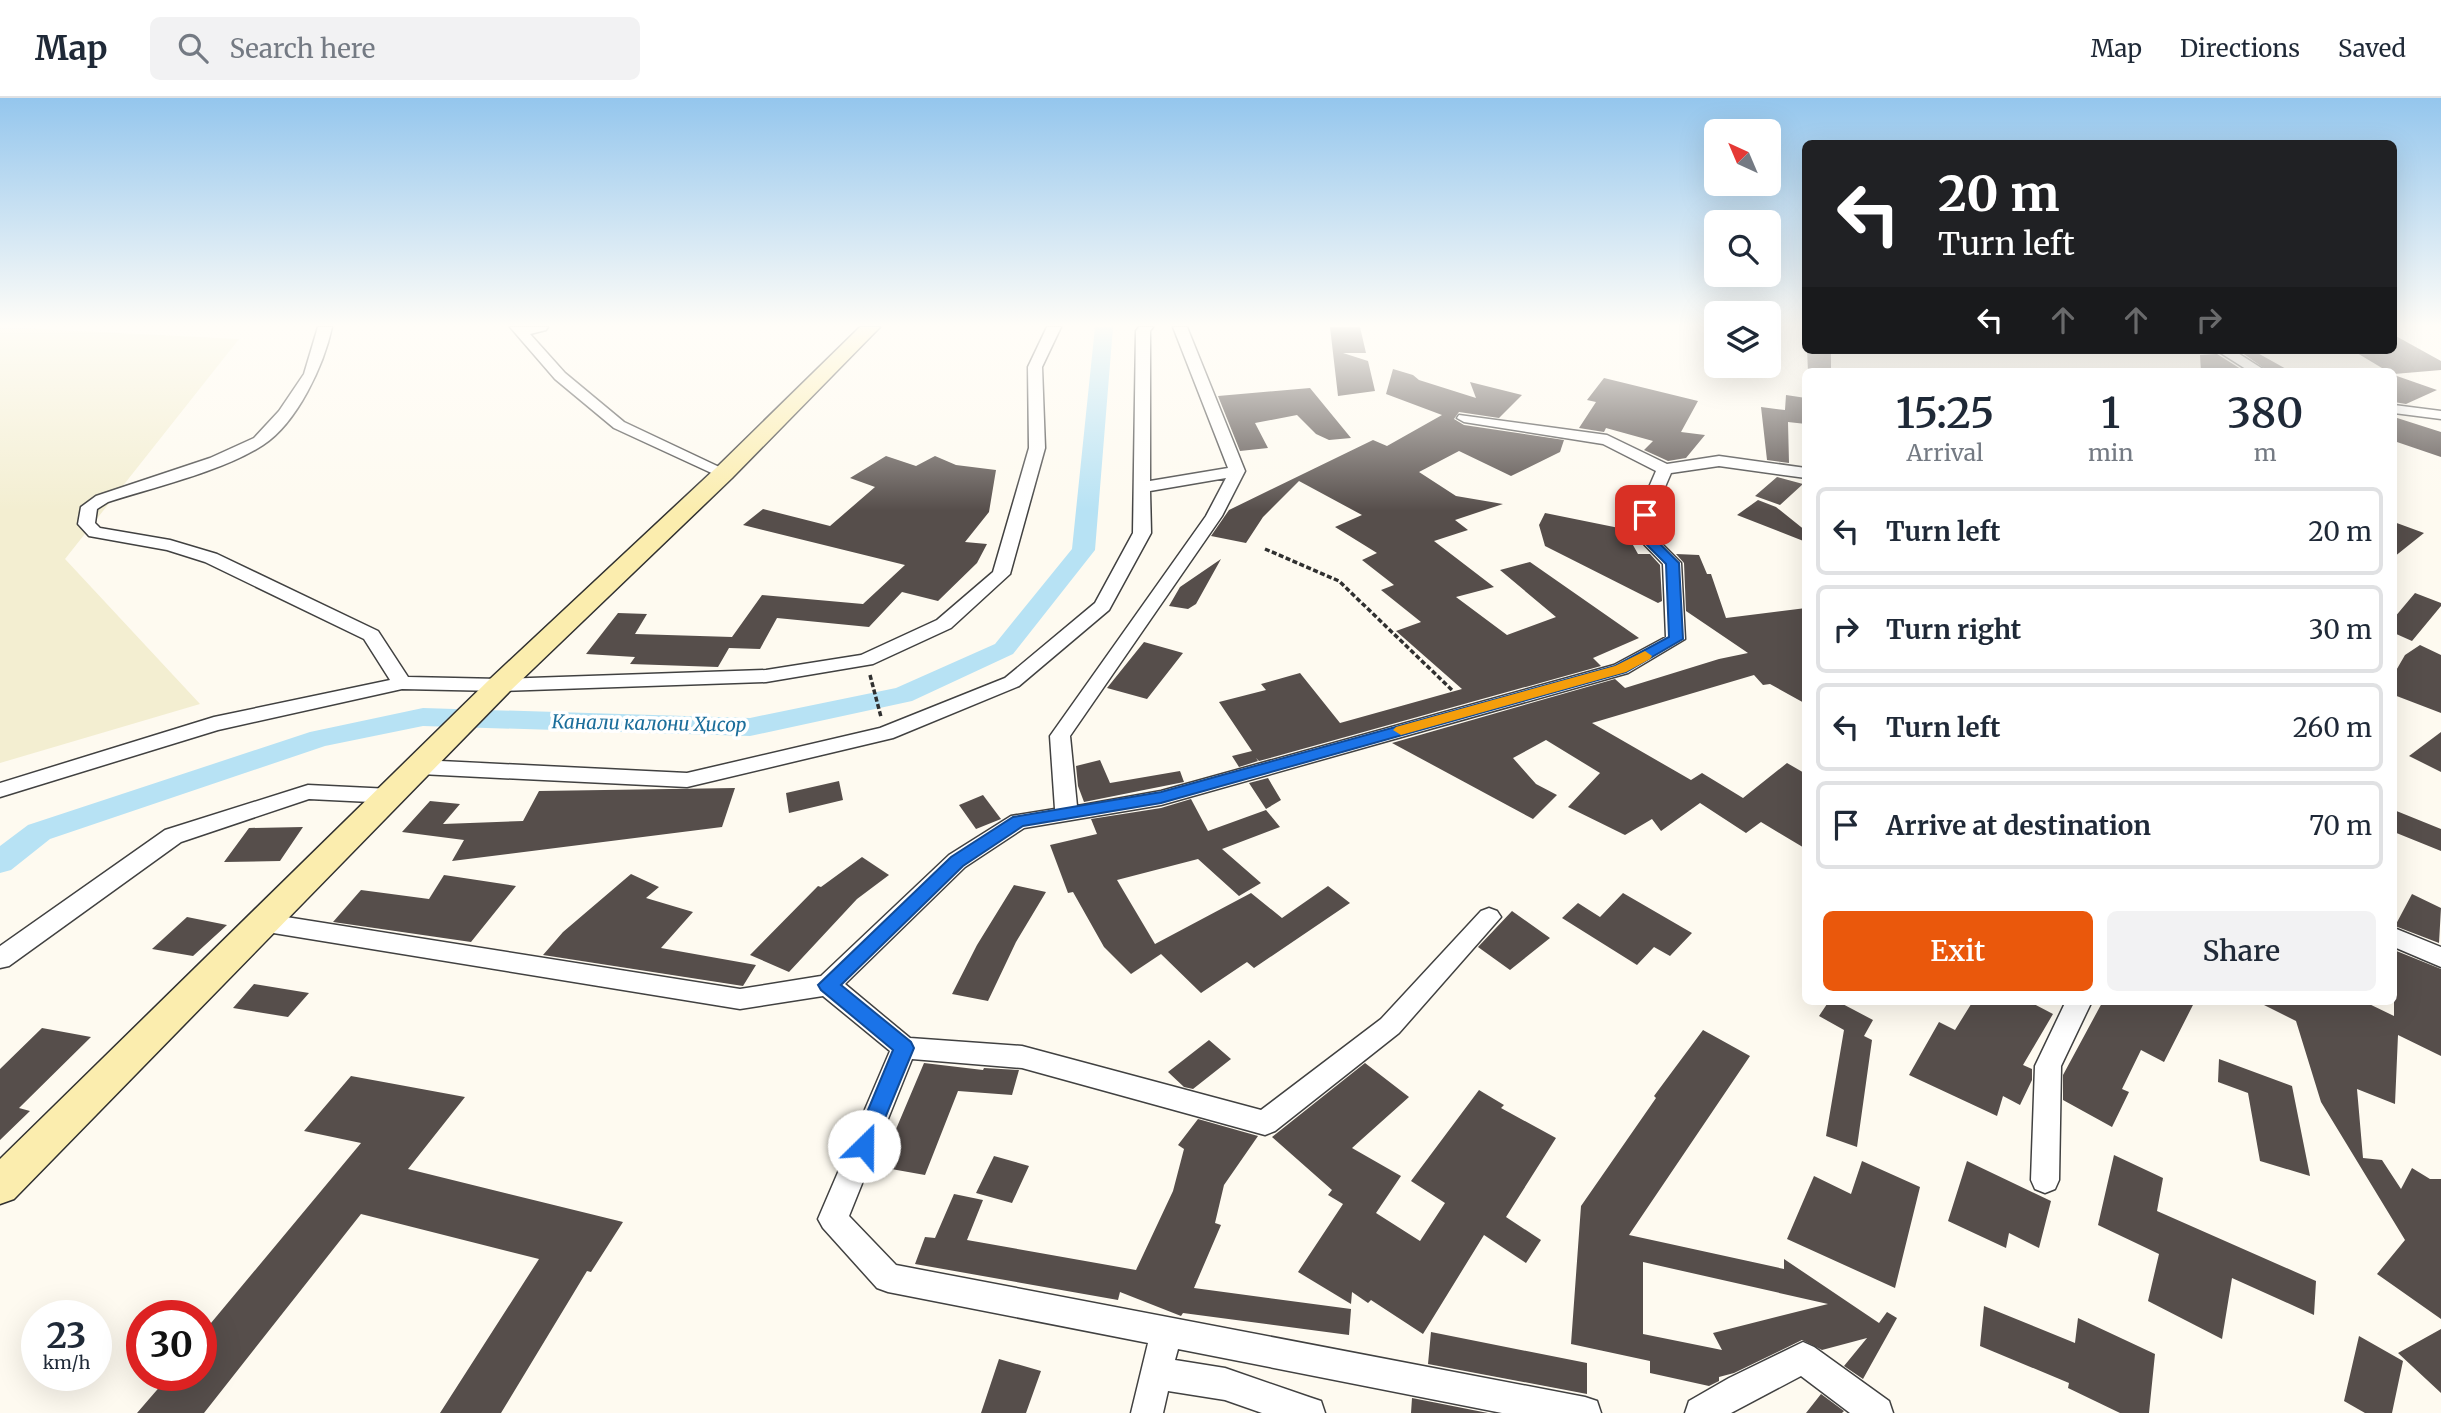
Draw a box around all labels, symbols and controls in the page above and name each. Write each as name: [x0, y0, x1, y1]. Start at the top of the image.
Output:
search box: [150, 17, 640, 80]
text: Map: [35, 28, 108, 69]
icon: search: [174, 29, 212, 67]
text: Search here: [230, 32, 375, 65]
text: Map: [2091, 33, 2142, 64]
text: Directions: [2180, 33, 2300, 64]
text: Saved: [2338, 33, 2406, 64]
north arrow: [1704, 119, 1782, 196]
map controls: [1704, 119, 1781, 378]
text: 20 m: [1938, 163, 2059, 224]
icon: left: [1823, 168, 1914, 259]
button: search: [1704, 210, 1781, 287]
text: Turn left: [1938, 224, 2075, 264]
button: layers: [1704, 301, 1781, 378]
icon: left: [1971, 301, 2009, 339]
icon: ahead: [2044, 301, 2082, 339]
icon: ahead: [2117, 301, 2155, 339]
icon: right: [2190, 301, 2228, 339]
text: 15:25: [1896, 387, 1994, 439]
text: 1: [2101, 387, 2120, 439]
text: 380: [2227, 387, 2303, 439]
text: Arrival: [1907, 438, 1983, 467]
text: min: [2088, 438, 2133, 467]
text: m: [2254, 438, 2277, 467]
pin: [1615, 485, 1675, 545]
icon: arrive: [1626, 496, 1664, 534]
icon: left: [1827, 512, 1865, 550]
text: Turn left: [1886, 515, 2000, 548]
text: 20 m: [2308, 515, 2372, 548]
icon: right: [1827, 610, 1865, 648]
text: Turn right: [1886, 613, 2021, 646]
text: 30 m: [2309, 613, 2372, 646]
icon: left: [1827, 708, 1865, 746]
water label: Канали калони Ҳисор: [551, 709, 747, 737]
text: Turn left: [1886, 711, 2000, 744]
text: 260 m: [2293, 711, 2372, 744]
icon: arrive: [1827, 806, 1865, 844]
text: Arrive at destination: [1886, 809, 2151, 842]
text: 70 m: [2309, 809, 2372, 842]
button: Exit: [1823, 911, 2093, 991]
button: Share: [2107, 911, 2376, 991]
position arrow: [827, 1109, 901, 1183]
speed limit sign: 30: [126, 1300, 217, 1391]
text: 23: [47, 1314, 86, 1358]
text: km/h: [43, 1351, 90, 1374]

